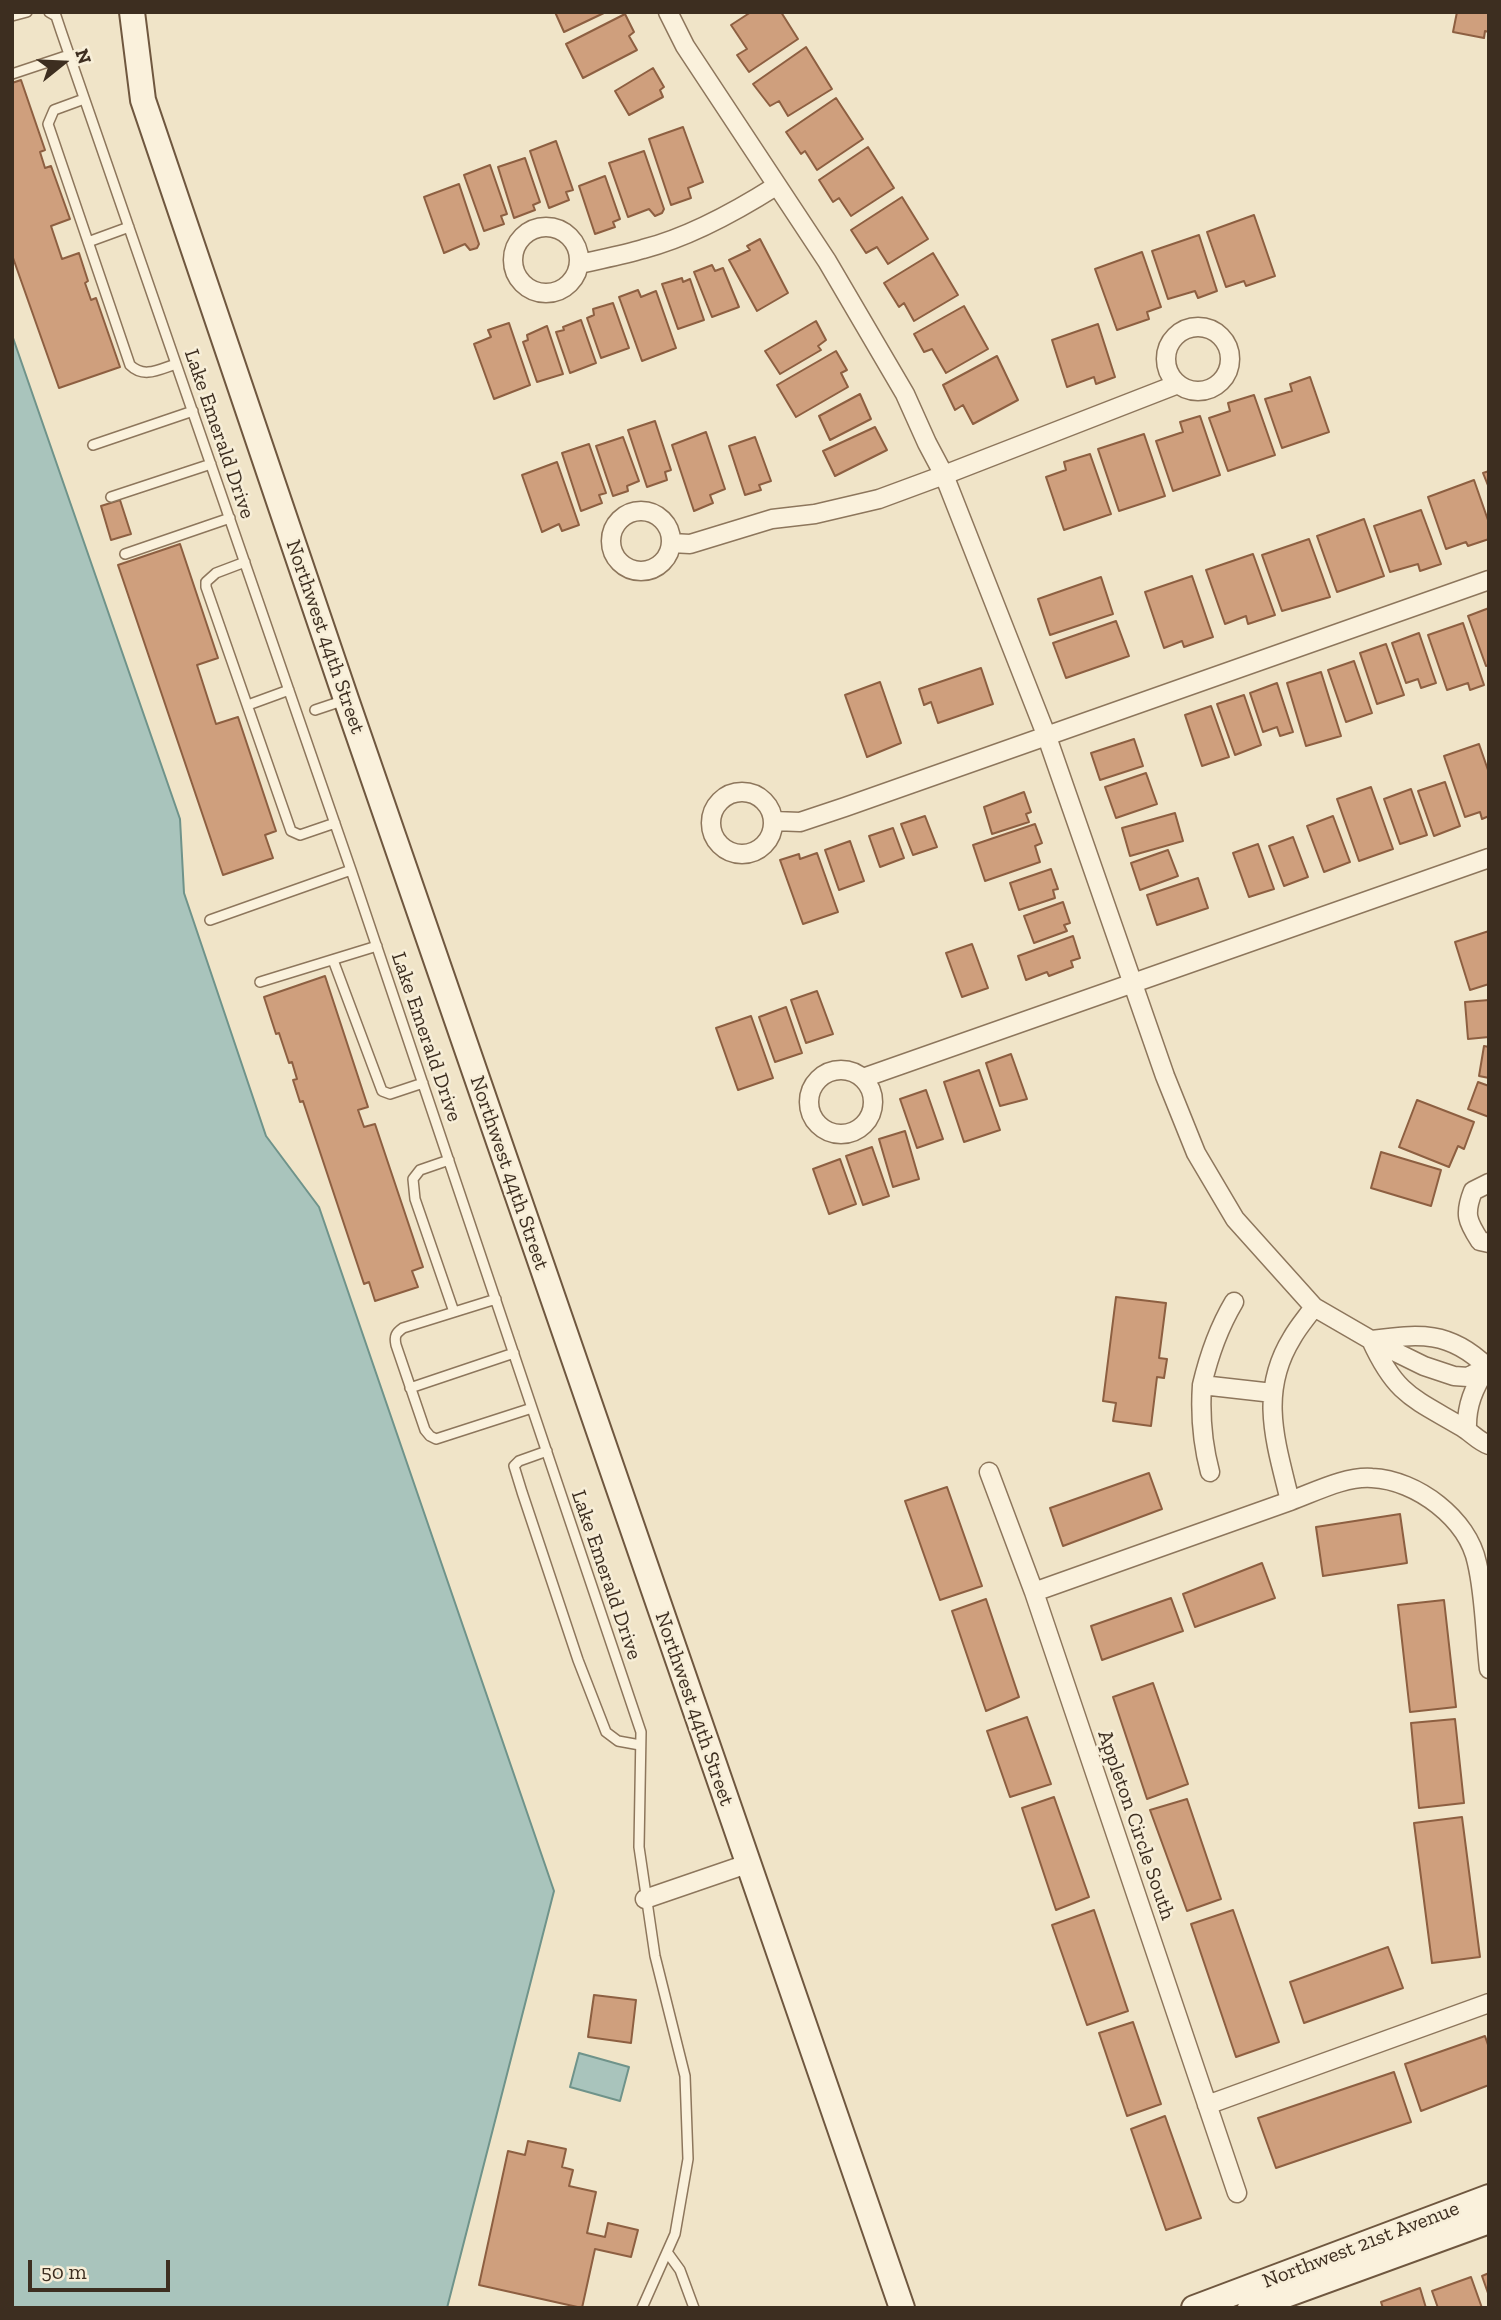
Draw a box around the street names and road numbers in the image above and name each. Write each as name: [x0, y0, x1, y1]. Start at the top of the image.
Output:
street label: Lake Emerald Drive: [178, 346, 260, 522]
street label: Northwest 44th Street: [280, 537, 370, 737]
street label: Lake Emerald Drive: [385, 949, 467, 1125]
street label: Northwest 44th Street: [464, 1073, 554, 1273]
street label: Lake Emerald Drive: [565, 1487, 647, 1663]
street label: Northwest 44th Street: [649, 1609, 739, 1809]
street label: Appleton Circle South: [1092, 1727, 1180, 1923]
street label: Northwest 21st Avenue: [1259, 2196, 1463, 2294]

